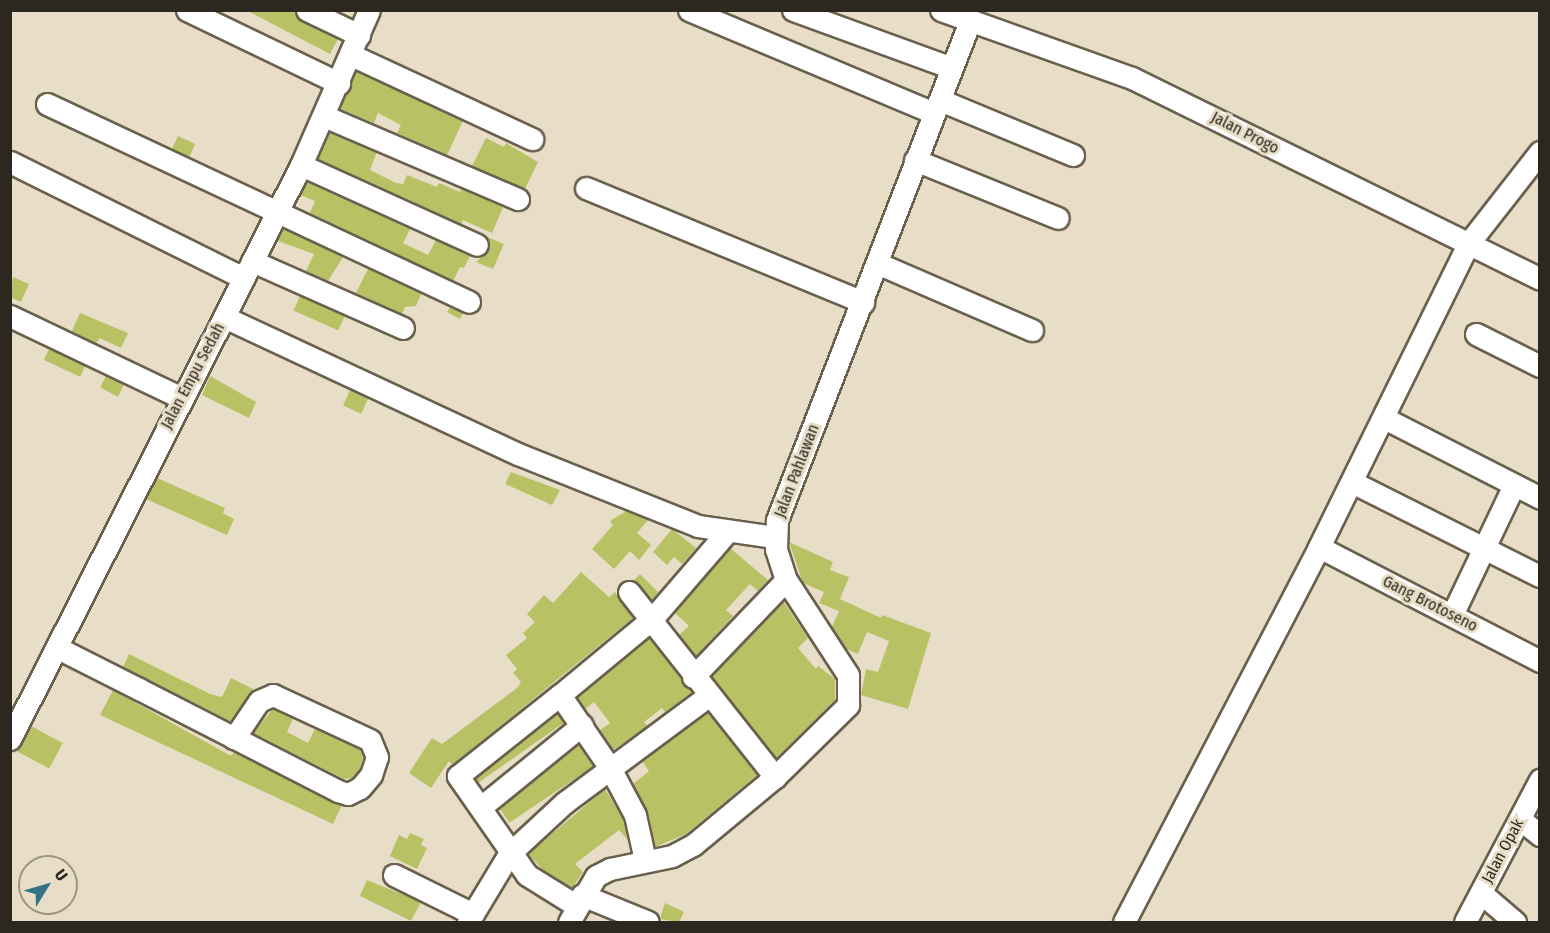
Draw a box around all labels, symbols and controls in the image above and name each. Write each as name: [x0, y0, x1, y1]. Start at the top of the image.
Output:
street label: Jalan Progo: [1208, 108, 1282, 158]
street label: Jalan Empu Sedah: [157, 320, 229, 432]
street label: Jalan Pahlawan: [770, 422, 824, 520]
street label: Gang Brotoseno: [1379, 572, 1481, 636]
street label: Jalan Opak: [1478, 816, 1528, 886]
north arrow: [18, 855, 78, 915]
text: U: [51, 866, 72, 885]

